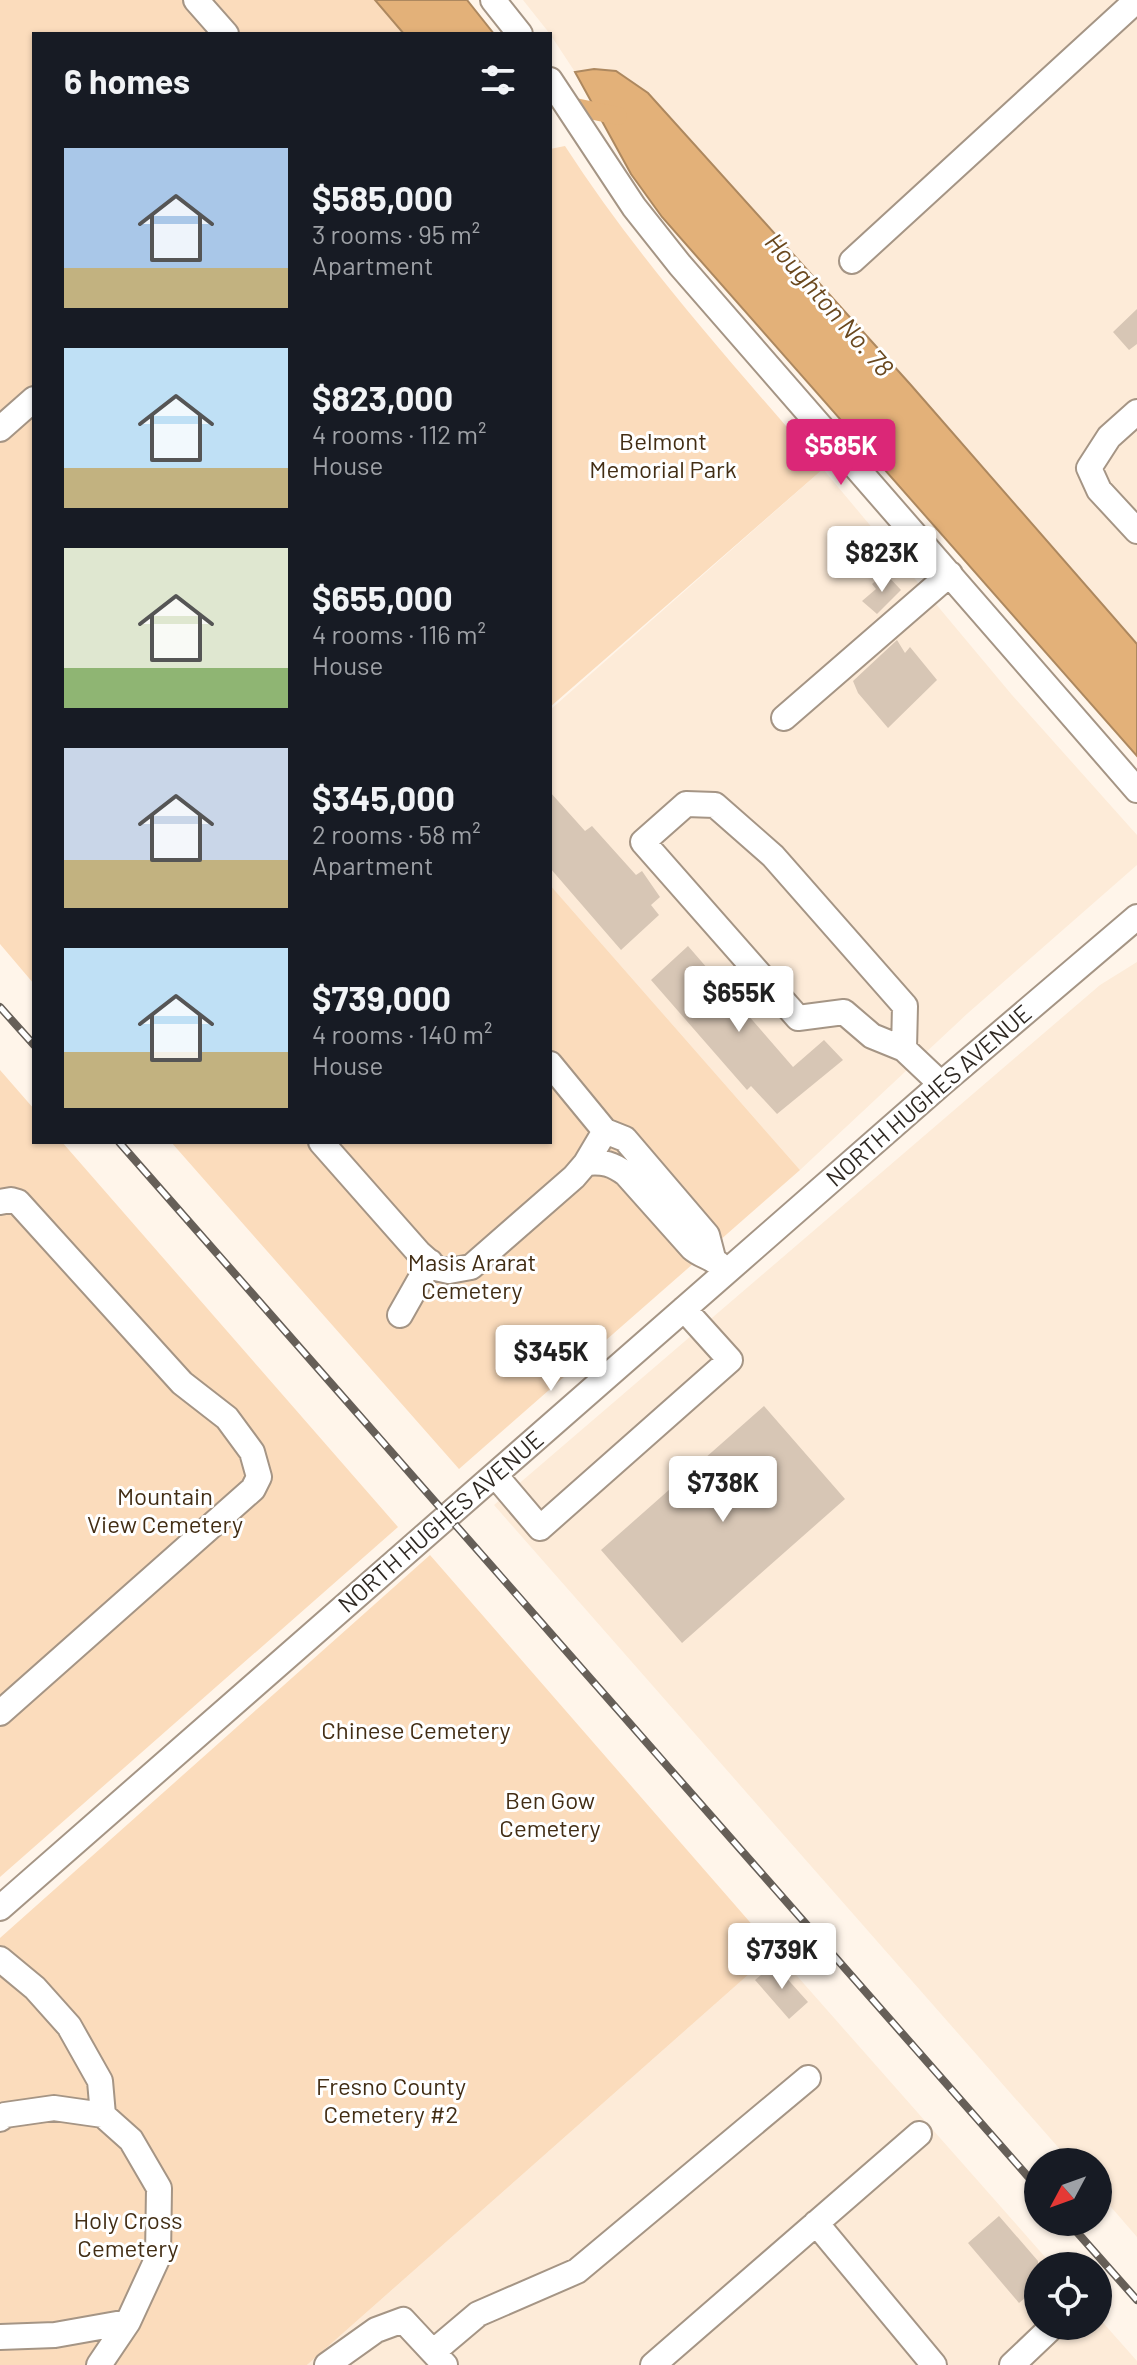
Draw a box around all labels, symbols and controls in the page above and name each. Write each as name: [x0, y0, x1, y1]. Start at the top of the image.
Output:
icon: filters: [476, 58, 520, 102]
text: 6 homes: [64, 60, 190, 101]
text: $585,000: [312, 177, 453, 218]
icon: home: [128, 180, 224, 276]
text: 3 rooms · 95 m²: [312, 218, 480, 249]
water label: Houghton No. 78: [759, 226, 901, 382]
text: Apartment: [312, 249, 433, 280]
text: $823,000: [312, 377, 453, 418]
icon: home: [128, 380, 224, 476]
text: 4 rooms · 112 m²: [312, 418, 486, 449]
pin: $585K: [785, 419, 897, 487]
park label: Belmont Memorial Park: [589, 426, 737, 483]
text: $585K: [804, 429, 878, 460]
text: House: [312, 449, 383, 480]
pin: $823K: [826, 526, 938, 594]
text: $823K: [845, 536, 919, 567]
text: $655,000: [312, 577, 453, 618]
icon: home: [128, 580, 224, 676]
text: 4 rooms · 116 m²: [312, 618, 486, 649]
text: House: [312, 649, 383, 680]
text: $345,000: [312, 777, 455, 818]
icon: home: [128, 780, 224, 876]
text: 2 rooms · 58 m²: [312, 818, 481, 849]
text: Apartment: [312, 849, 433, 880]
pin: $655K: [683, 966, 795, 1034]
text: $655K: [702, 976, 776, 1007]
text: $739,000: [312, 977, 451, 1018]
icon: home: [128, 980, 224, 1076]
street label: NORTH HUGHES AVENUE: [819, 998, 1037, 1192]
text: 4 rooms · 140 m²: [312, 1018, 492, 1049]
text: House: [312, 1049, 383, 1080]
park label: Masis Ararat Cemetery: [408, 1247, 536, 1304]
pin: $345K: [495, 1325, 607, 1393]
text: $345K: [514, 1335, 588, 1366]
street label: NORTH HUGHES AVENUE: [331, 1424, 549, 1618]
pin: $738K: [667, 1456, 779, 1524]
text: $738K: [687, 1466, 759, 1497]
park label: Mountain View Cemetery: [87, 1481, 243, 1538]
park label: Chinese Cemetery: [321, 1715, 511, 1744]
park label: Ben Gow Cemetery: [499, 1785, 601, 1842]
pin: $739K: [726, 1923, 838, 1991]
text: $739K: [746, 1933, 818, 1964]
park label: Fresno County Cemetery #2: [316, 2071, 466, 2128]
north arrow: [1024, 2148, 1112, 2236]
map controls: [1024, 2148, 1112, 2340]
park label: Holy Cross Cemetery: [73, 2205, 183, 2262]
button: locate: [1024, 2252, 1112, 2340]

